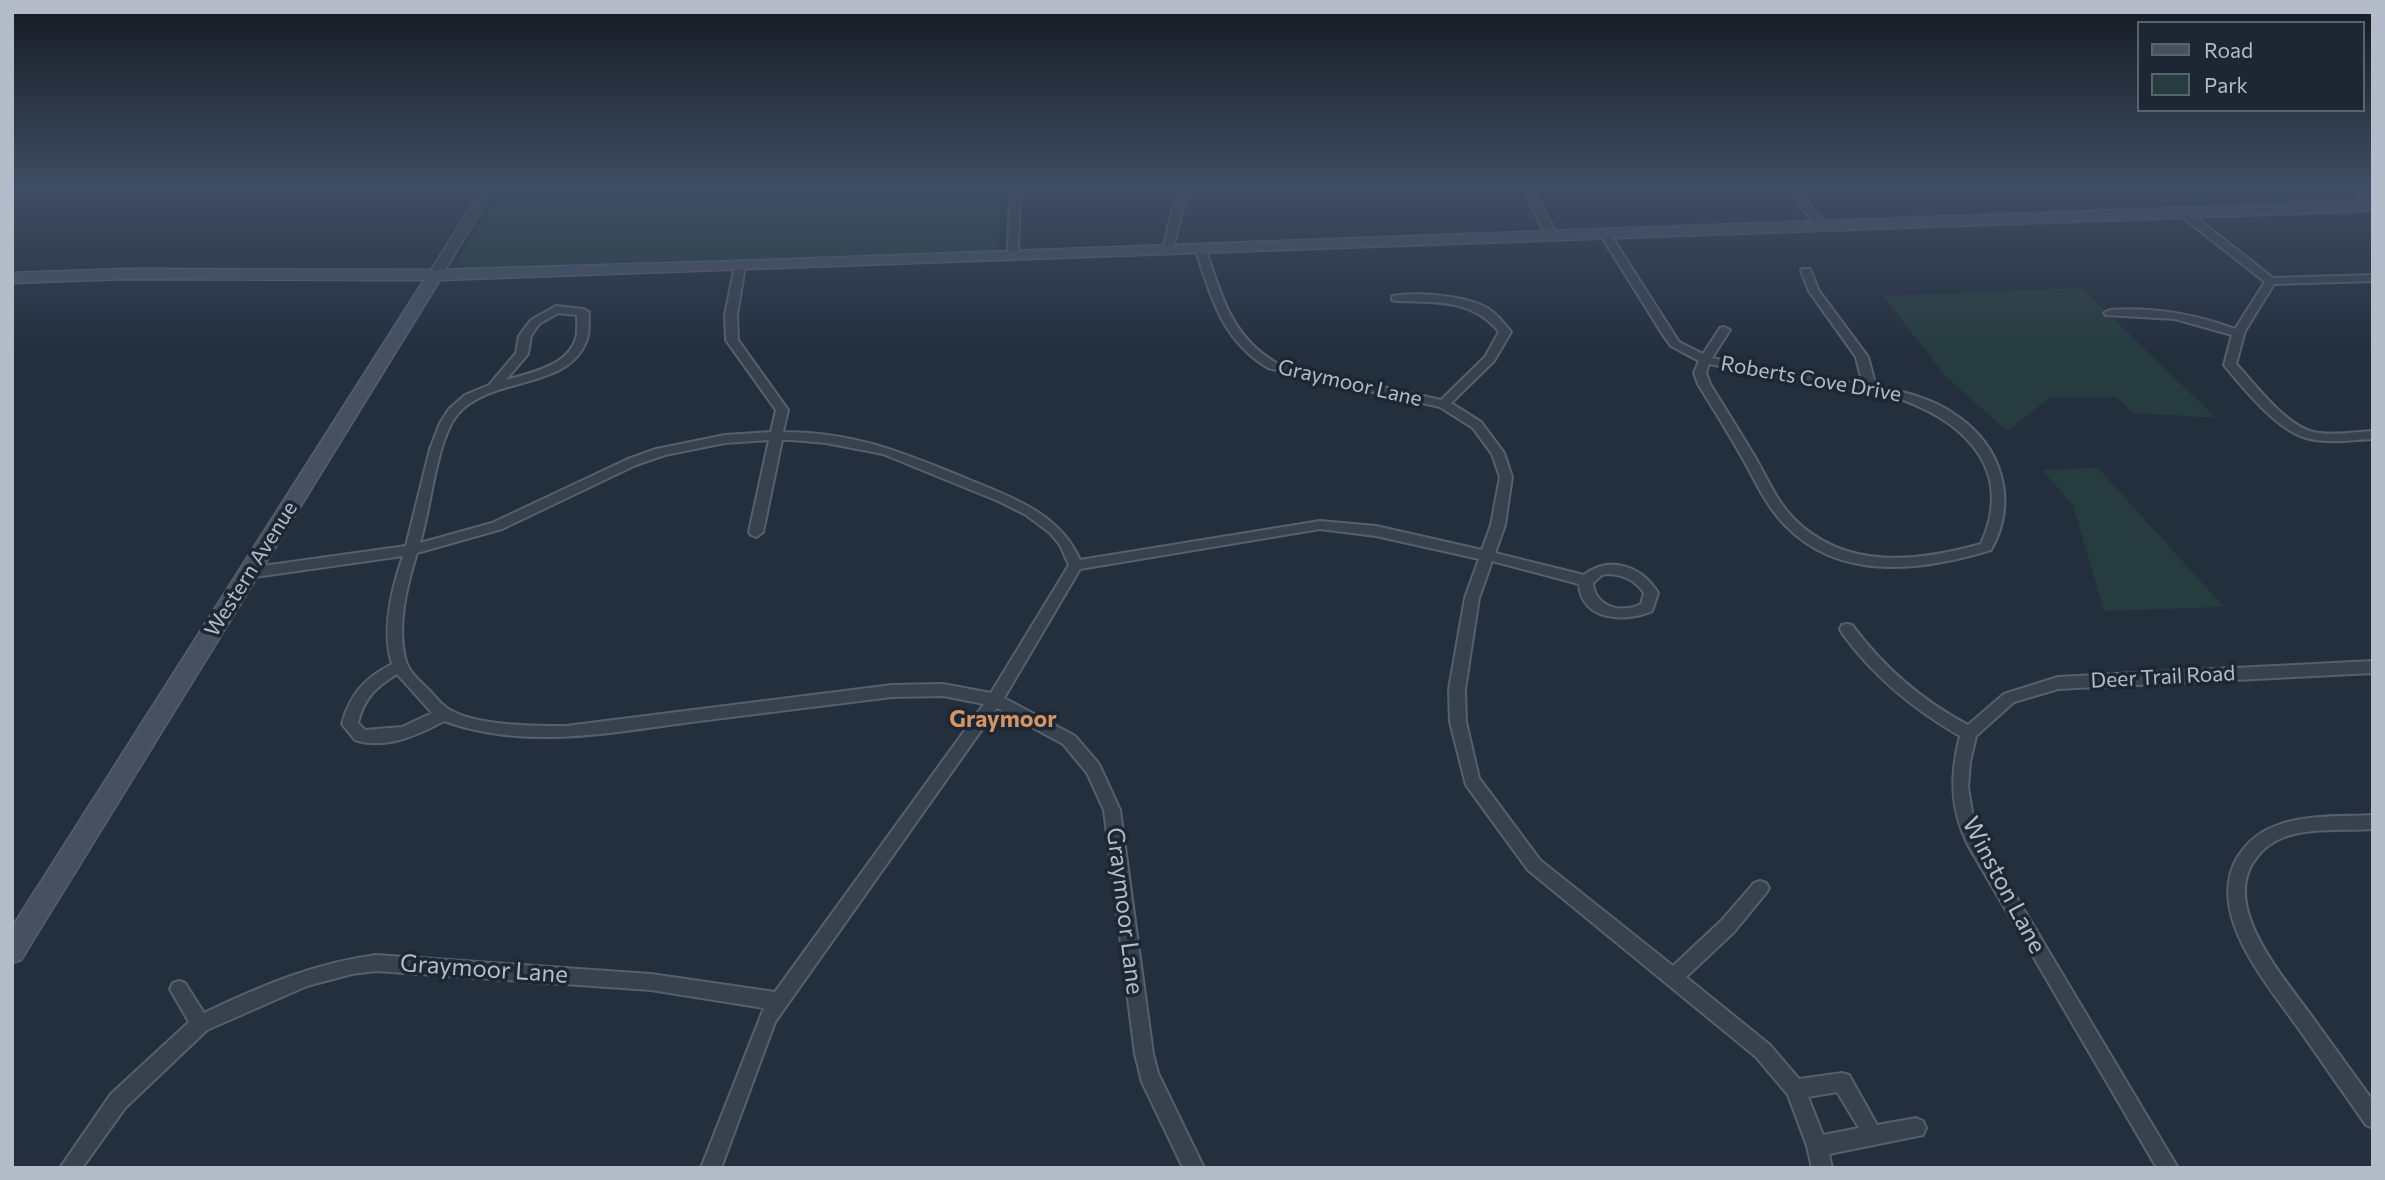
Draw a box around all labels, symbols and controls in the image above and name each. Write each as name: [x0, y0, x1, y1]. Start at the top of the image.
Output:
legend: [2136, 21, 2364, 112]
text: Road: [2204, 37, 2253, 62]
text: Park: [2204, 72, 2248, 97]
street label: Roberts Cove Drive: [1719, 351, 1903, 407]
street label: Graymoor Lane: [1275, 354, 1425, 412]
street label: Western Avenue: [199, 497, 303, 641]
street label: Deer Trail Road: [2090, 661, 2236, 693]
district label: Graymoor: [949, 705, 1057, 733]
street label: Winston Lane: [1956, 812, 2052, 958]
street label: Graymoor Lane: [1100, 826, 1150, 996]
street label: Graymoor Lane: [399, 949, 569, 989]

